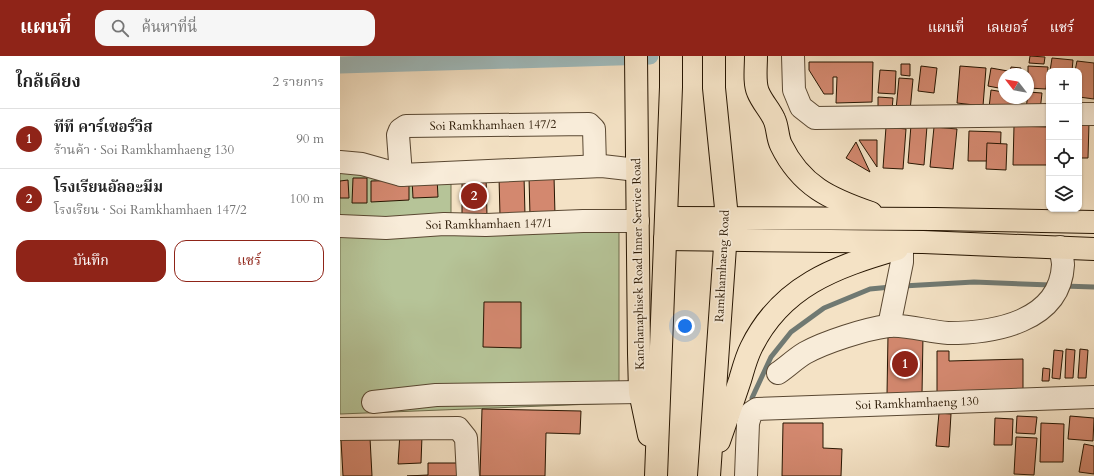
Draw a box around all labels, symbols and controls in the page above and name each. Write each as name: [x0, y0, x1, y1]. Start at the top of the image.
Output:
search box: [95, 10, 375, 46]
text: แผนที่: [20, 14, 71, 40]
icon: search: [109, 17, 131, 39]
text: ค้นหาที่นี่: [141, 17, 197, 37]
text: แผนที่: [928, 18, 964, 37]
text: เลเยอร์: [986, 18, 1028, 37]
text: แชร์: [1050, 18, 1074, 37]
north arrow: [998, 68, 1034, 104]
map controls: [1046, 68, 1082, 212]
button: +: [1046, 68, 1082, 104]
text: ใกล้เคียง: [16, 70, 81, 93]
text: 2 รายการ: [272, 73, 324, 91]
button: −: [1046, 104, 1082, 140]
street label: Soi Ramkhamhaen 147/2: [429, 116, 557, 134]
text: ทีที คาร์เซอร์วิส: [54, 117, 153, 137]
text: 1: [26, 130, 32, 148]
text: 90 m: [296, 130, 324, 148]
button: locate: [1046, 140, 1082, 176]
text: ร้านค้า · Soi Ramkhamhaeng 130: [54, 141, 234, 159]
street label: Kanchanaphisek Road Inner Service Road: [628, 157, 648, 370]
button: layers: [1046, 176, 1082, 212]
text: โรงเรียนอัลอะมีม: [54, 177, 163, 197]
pin: 2: [461, 181, 487, 211]
text: 2: [26, 190, 32, 208]
text: 100 m: [290, 190, 324, 208]
text: โรงเรียน · Soi Ramkhamhaen 147/2: [54, 201, 247, 219]
street label: Ramkhamhaeng Road: [711, 209, 733, 323]
street label: Soi Ramkhamhaen 147/1: [425, 215, 553, 233]
button: บันทึก: [16, 240, 166, 282]
button: แชร์: [174, 240, 324, 282]
your location: [675, 316, 695, 336]
pin: 1: [892, 349, 918, 379]
street label: Soi Ramkhamhaeng 130: [855, 393, 979, 413]

